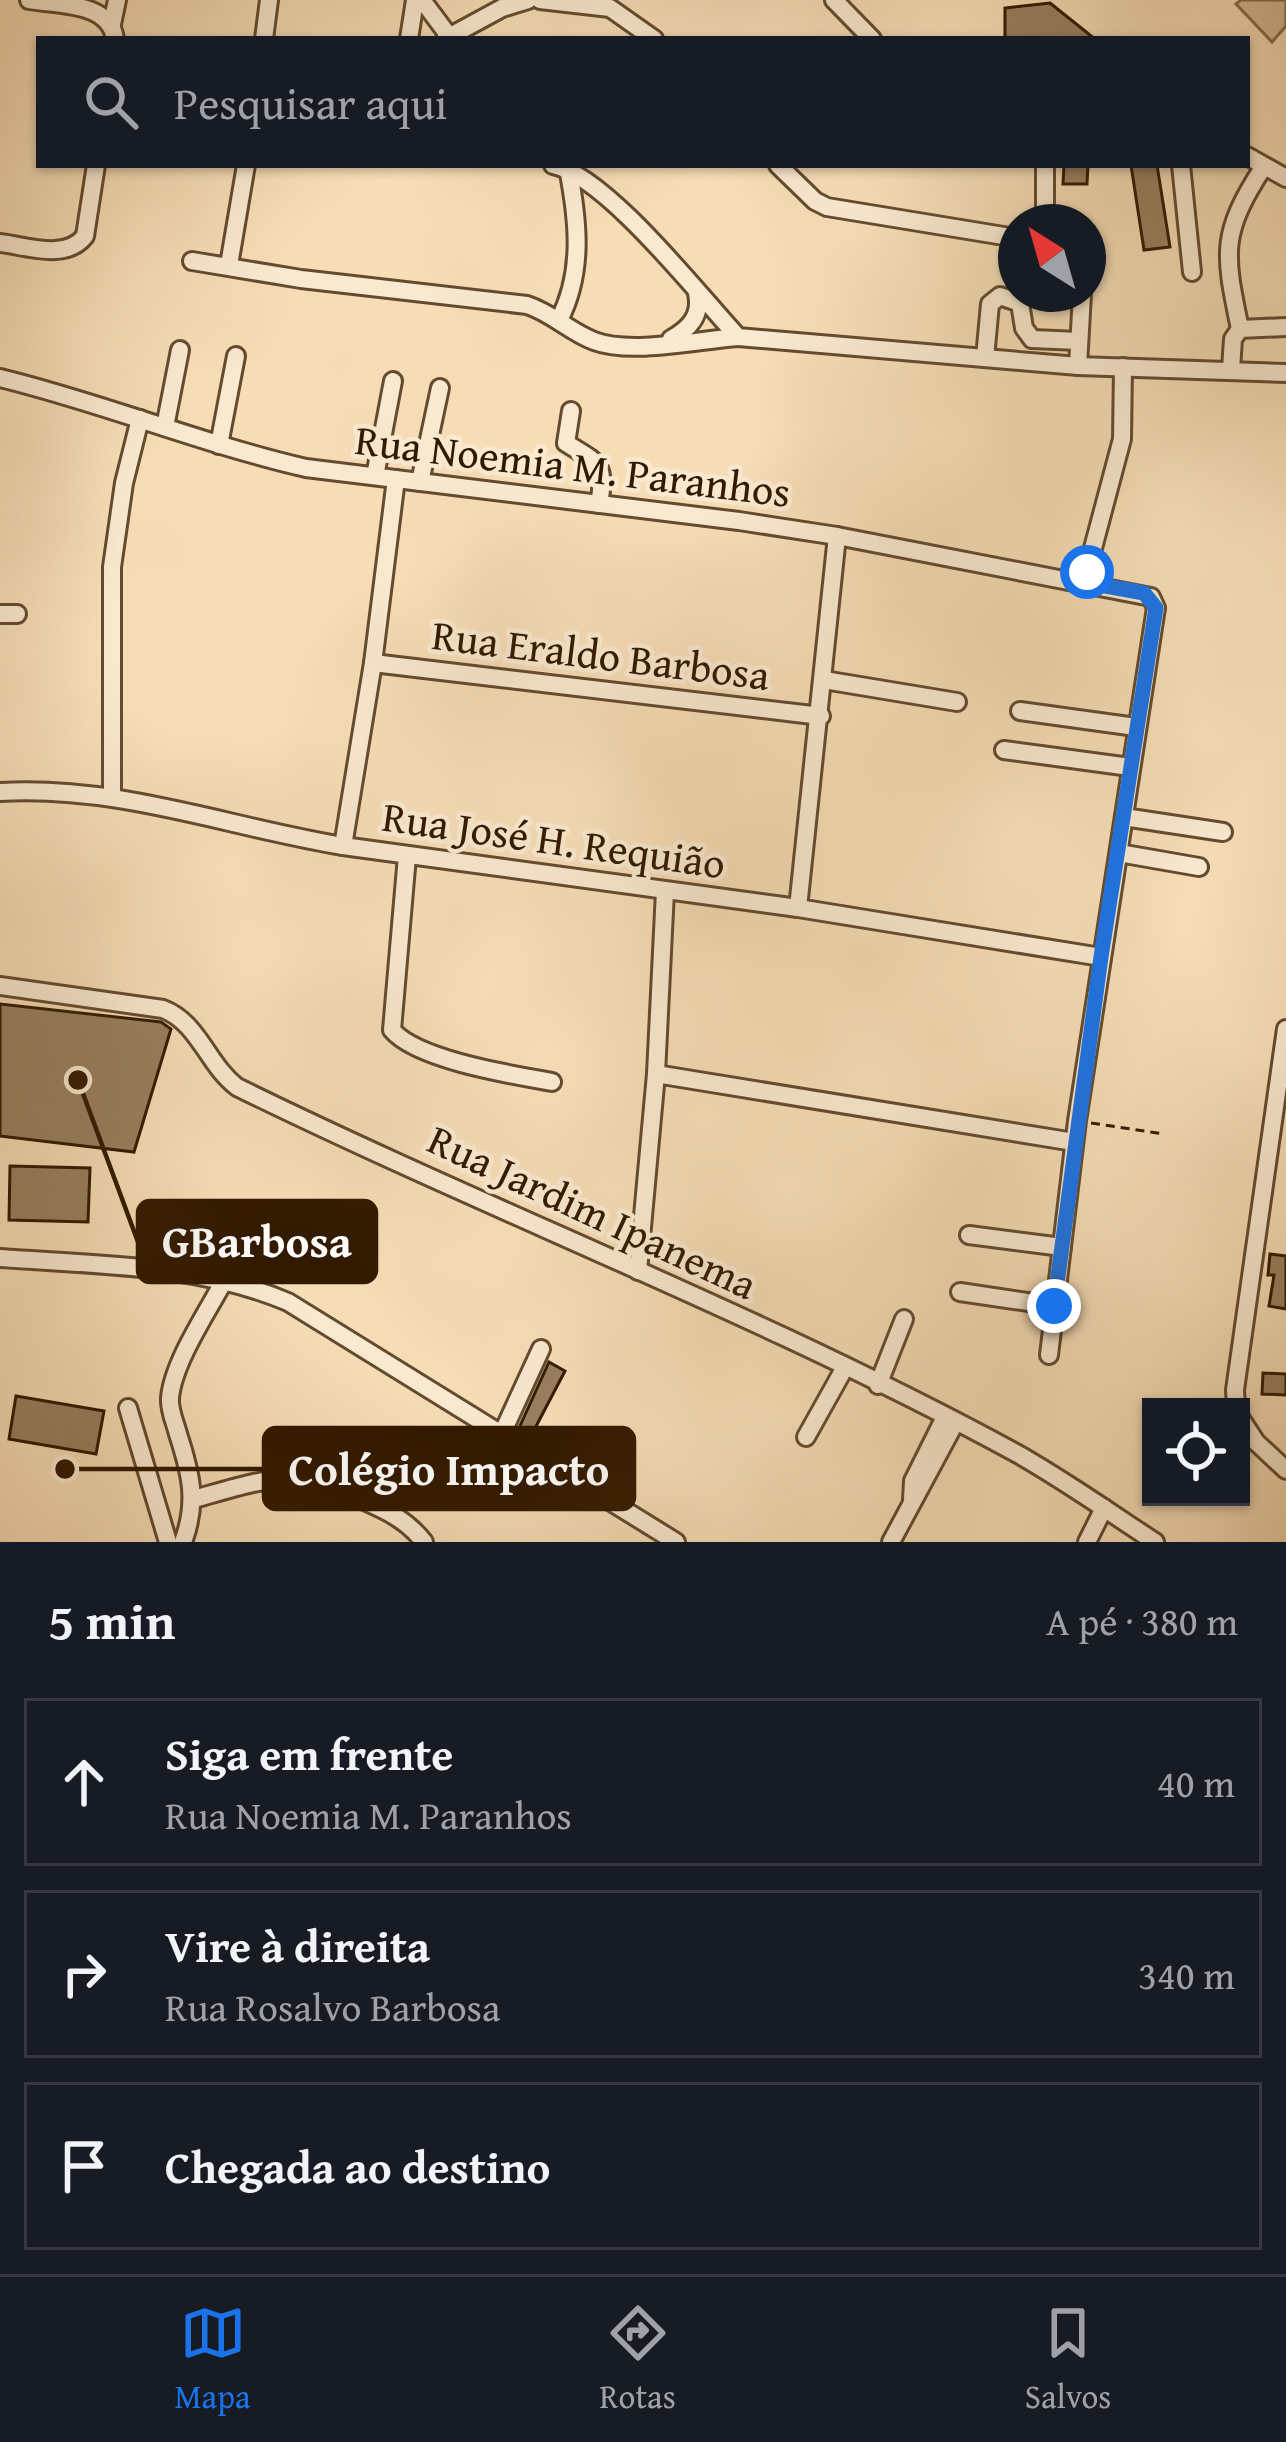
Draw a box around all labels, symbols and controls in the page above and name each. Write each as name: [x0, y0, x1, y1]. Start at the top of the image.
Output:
search box: [36, 36, 1250, 168]
icon: search: [78, 69, 144, 135]
text: Pesquisar aqui: [174, 70, 447, 135]
north arrow: [998, 204, 1106, 312]
street label: Rua Noemia M. Paranhos: [352, 408, 794, 522]
route start: [1060, 545, 1114, 599]
street label: Rua Eraldo Barbosa: [429, 603, 773, 705]
street label: Rua José H. Requião: [379, 785, 729, 893]
street label: Rua Jardim Ipanema: [418, 1108, 768, 1314]
callout: GBarbosa: [138, 1201, 376, 1282]
text: GBarbosa: [162, 1208, 352, 1273]
route end: [1027, 1279, 1081, 1333]
map controls: [1142, 1398, 1250, 1506]
button: locate: [1142, 1398, 1250, 1506]
callout: Colégio Impacto: [264, 1428, 634, 1509]
text: Colégio Impacto: [288, 1436, 610, 1501]
text: 5 min: [48, 1583, 175, 1658]
text: A pé · 380 m: [1046, 1592, 1238, 1649]
text: Siga em frente: [165, 1721, 453, 1786]
icon: ahead: [51, 1749, 117, 1815]
text: 40 m: [1157, 1754, 1235, 1811]
text: Rua Noemia M. Paranhos: [165, 1786, 572, 1843]
text: Vire à direita: [165, 1913, 430, 1978]
icon: right: [51, 1941, 117, 2007]
text: 340 m: [1138, 1946, 1235, 2003]
text: Rua Rosalvo Barbosa: [165, 1978, 501, 2035]
icon: arrive: [51, 2133, 117, 2199]
text: Chegada ao destino: [165, 2134, 550, 2199]
tab: Mapa: [175, 2300, 251, 2420]
tab: Rotas: [600, 2300, 676, 2420]
tab: Salvos: [1025, 2300, 1111, 2420]

